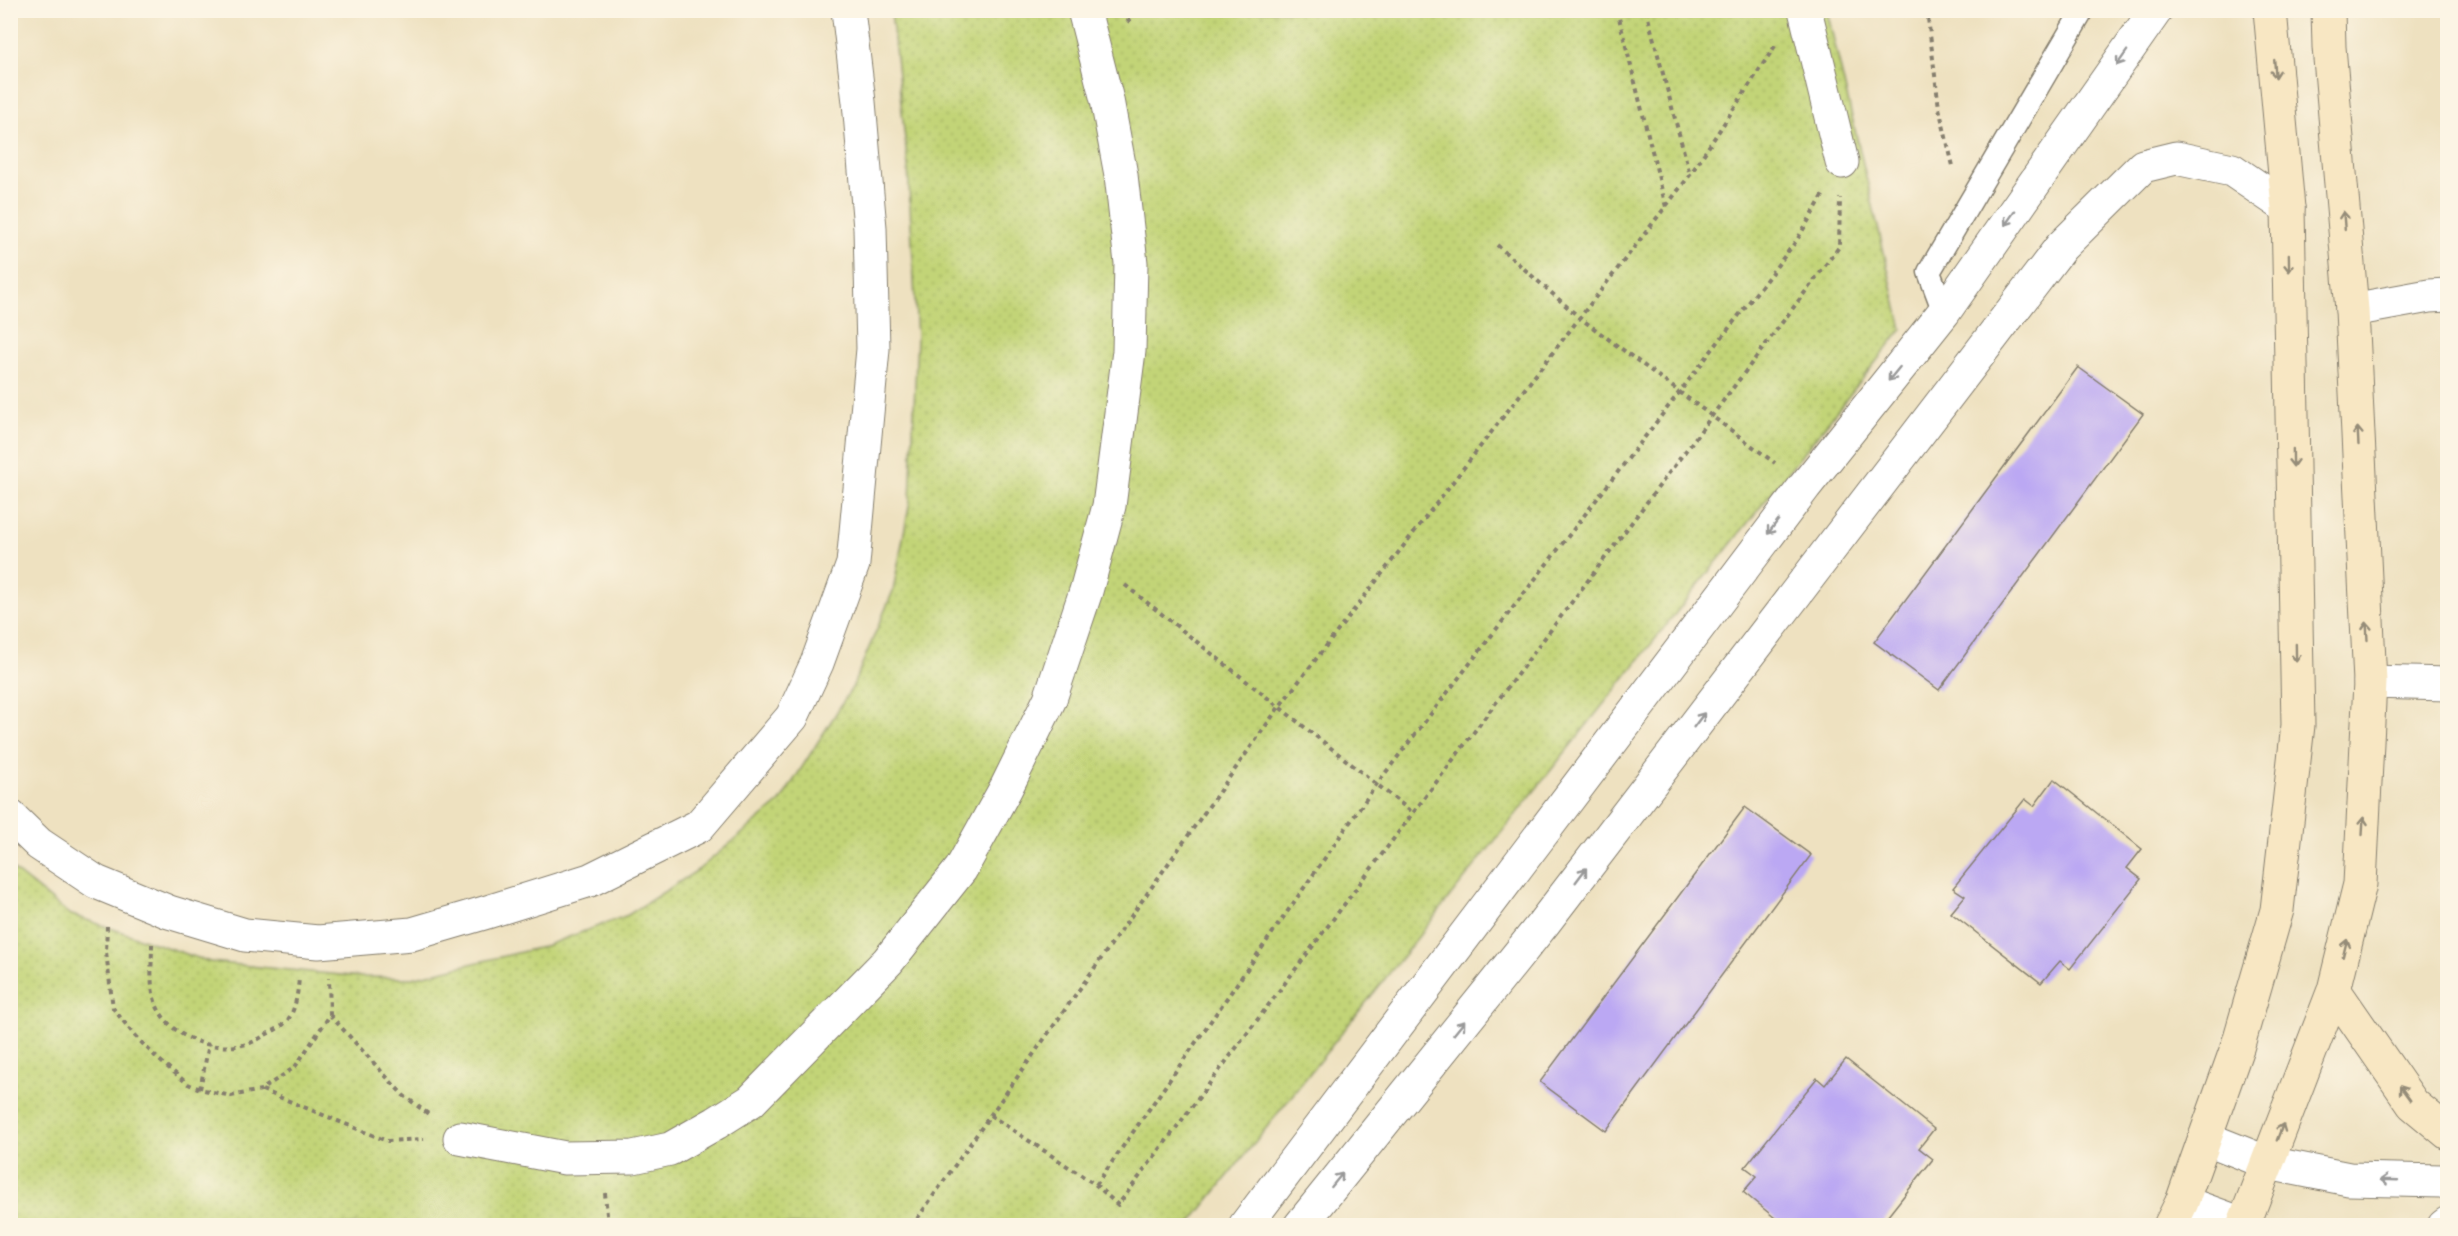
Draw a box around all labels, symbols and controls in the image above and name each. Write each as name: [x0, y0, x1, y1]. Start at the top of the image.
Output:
one-way arrow: [2116, 50, 2128, 66]
one-way arrow: [2270, 58, 2281, 78]
one-way arrow: [2004, 209, 2016, 225]
one-way arrow: [2338, 211, 2349, 231]
one-way arrow: [2283, 253, 2295, 273]
one-way arrow: [1888, 366, 1901, 382]
one-way arrow: [2352, 427, 2363, 446]
one-way arrow: [2287, 448, 2299, 468]
one-way arrow: [1767, 519, 1780, 535]
one-way arrow: [2362, 621, 2373, 641]
one-way arrow: [2291, 643, 2302, 663]
one-way arrow: [1693, 713, 1705, 729]
one-way arrow: [2358, 816, 2369, 836]
one-way arrow: [1574, 868, 1587, 884]
one-way arrow: [2339, 939, 2351, 958]
one-way arrow: [1453, 1020, 1466, 1036]
one-way arrow: [2399, 1085, 2411, 1101]
one-way arrow: [2275, 1123, 2286, 1142]
one-way arrow: [1330, 1173, 1344, 1188]
one-way arrow: [2380, 1175, 2400, 1186]

